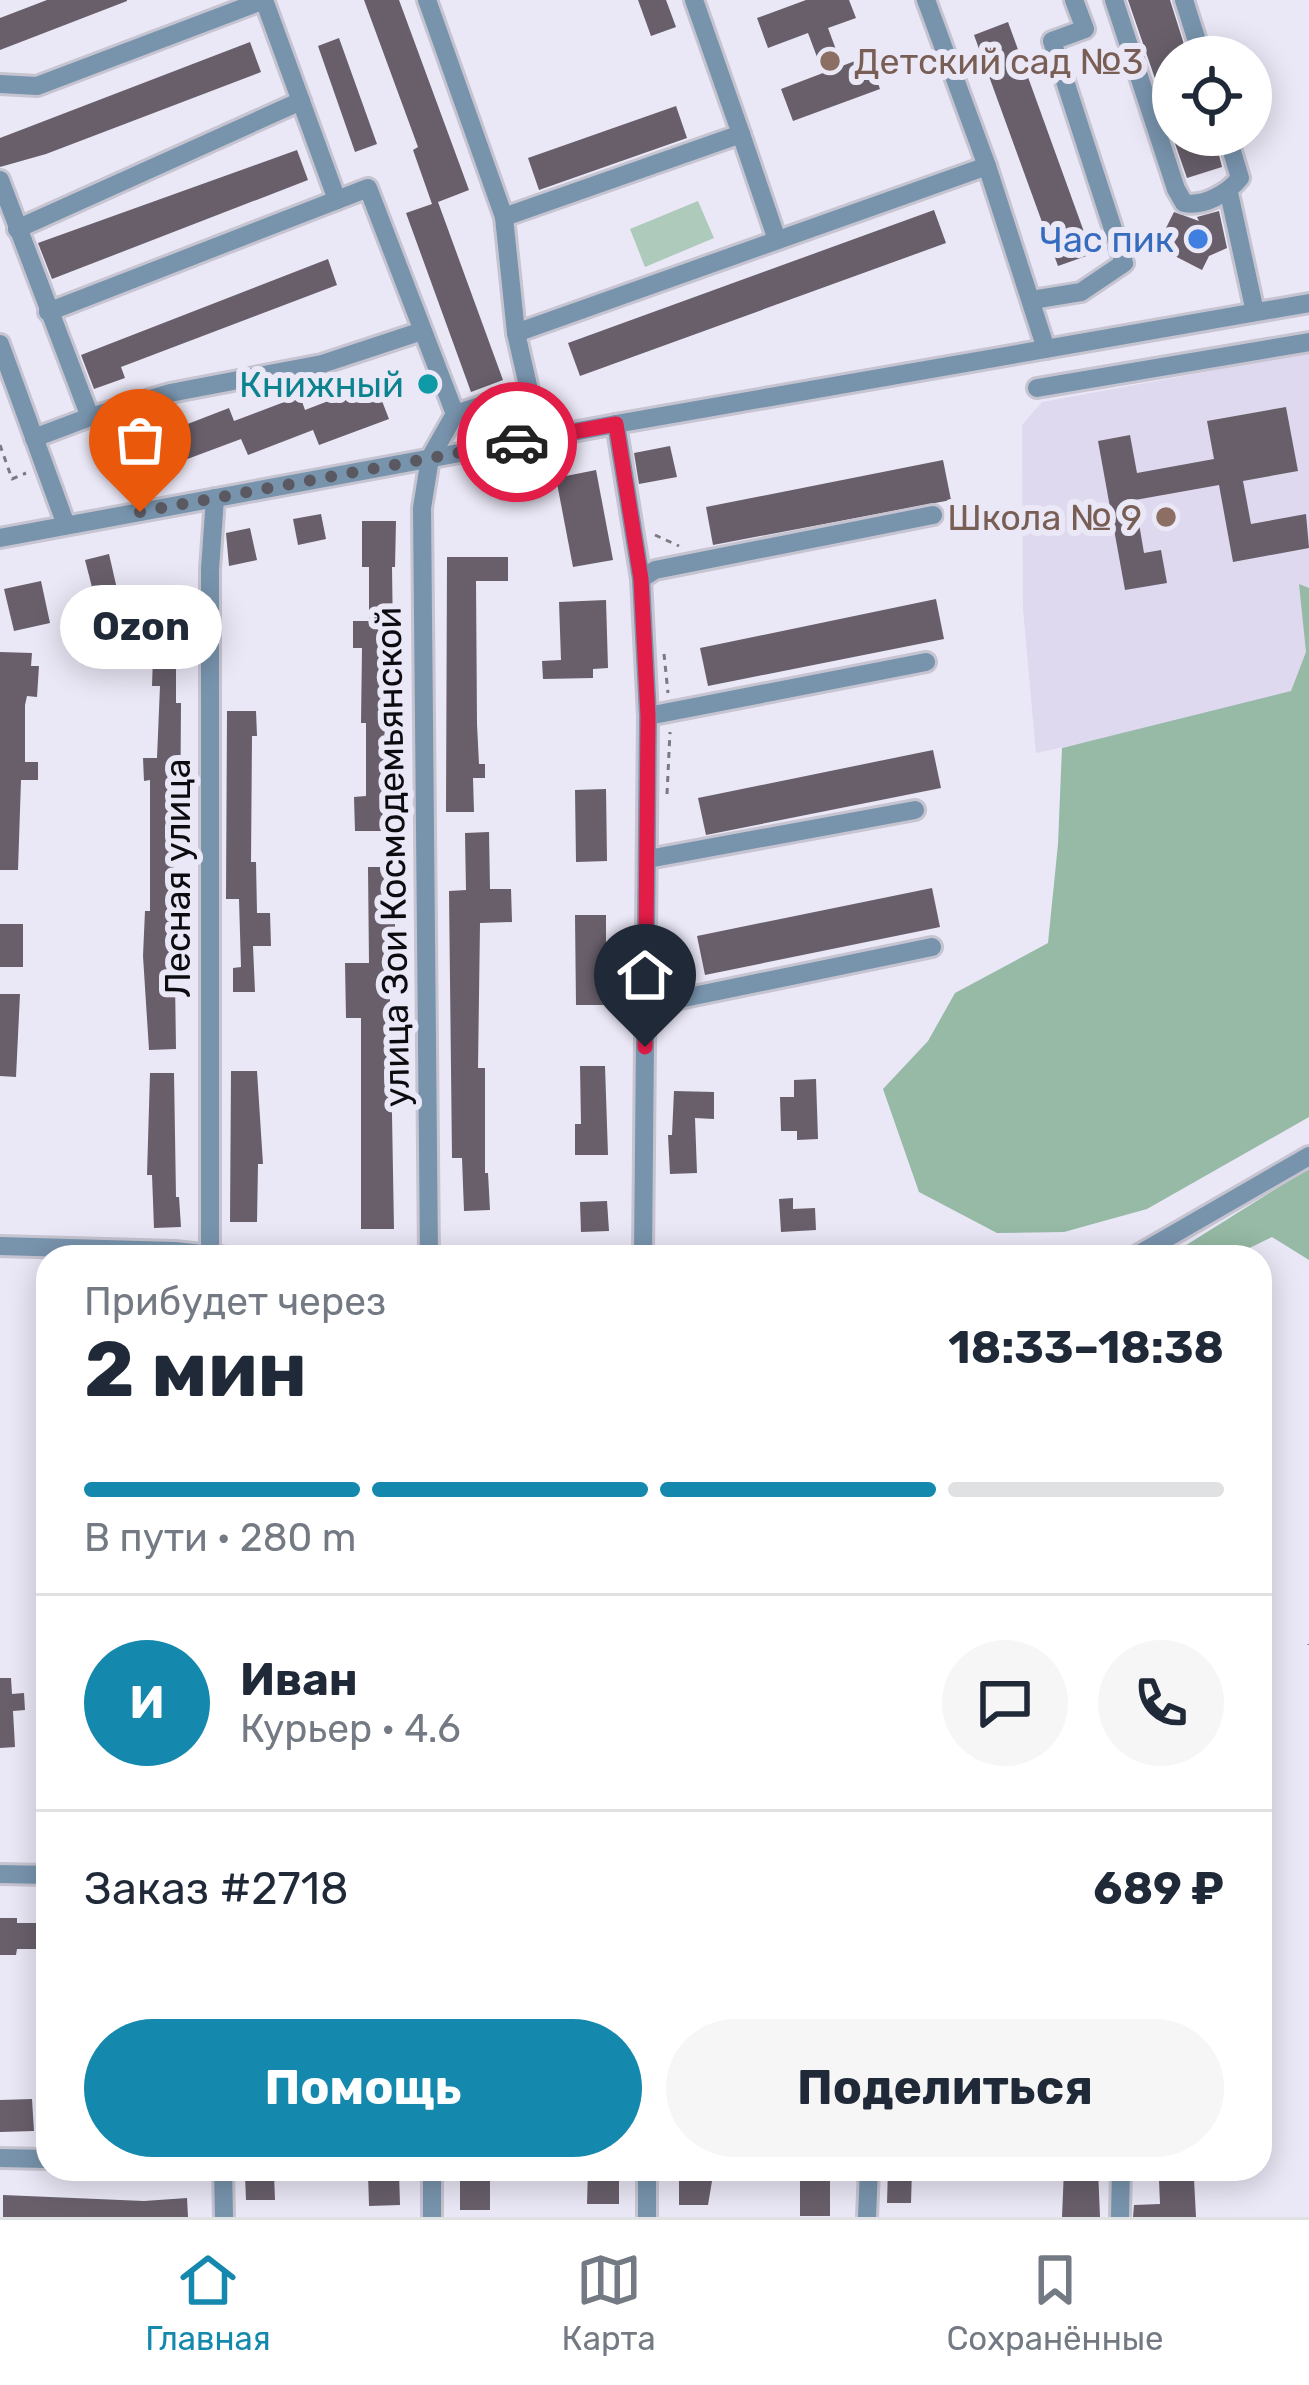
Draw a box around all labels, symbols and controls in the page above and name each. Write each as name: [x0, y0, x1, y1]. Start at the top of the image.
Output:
map controls: [1152, 36, 1272, 156]
button: locate: [1152, 36, 1272, 156]
place label: Детский сад №3: [854, 40, 1143, 83]
marker: Детский сад №3: [817, 48, 843, 74]
place label: Час пик: [1039, 218, 1174, 261]
marker: Час пик: [1185, 226, 1211, 252]
place label: Книжный: [239, 363, 404, 406]
marker: Книжный: [415, 371, 441, 397]
courier: [457, 382, 577, 502]
pin: [89, 389, 191, 512]
icon: bag: [107, 407, 173, 473]
icon: car: [484, 409, 550, 475]
place label: Школа № 9: [947, 496, 1142, 539]
marker: Школа № 9: [1153, 504, 1179, 530]
callout: Ozon: [59, 584, 221, 668]
text: Ozon: [92, 604, 190, 650]
street label: улица Зои Космодемьянской: [367, 606, 418, 1108]
street label: Лесная улица: [156, 758, 199, 998]
pin: [594, 924, 696, 1047]
icon: home: [612, 942, 678, 1008]
text: Прибудет через: [84, 1279, 386, 1325]
text: 18:33–18:38: [948, 1321, 1224, 1374]
text: 2 мин: [84, 1323, 307, 1416]
text: В пути · 280 m: [84, 1515, 356, 1561]
button: chat: [942, 1640, 1068, 1766]
button: phone: [1098, 1640, 1224, 1766]
text: Иван: [240, 1653, 358, 1706]
text: И: [129, 1676, 165, 1729]
text: Курьер · 4.6: [240, 1706, 461, 1752]
text: Заказ #2718: [84, 1862, 349, 1915]
text: 689 ₽: [1093, 1862, 1224, 1915]
button: Помощь: [84, 2019, 642, 2157]
button: Поделиться: [666, 2019, 1224, 2157]
tab: Главная: [145, 2247, 271, 2358]
tab: Карта: [562, 2247, 656, 2358]
tab: Сохранённые: [946, 2247, 1164, 2358]

